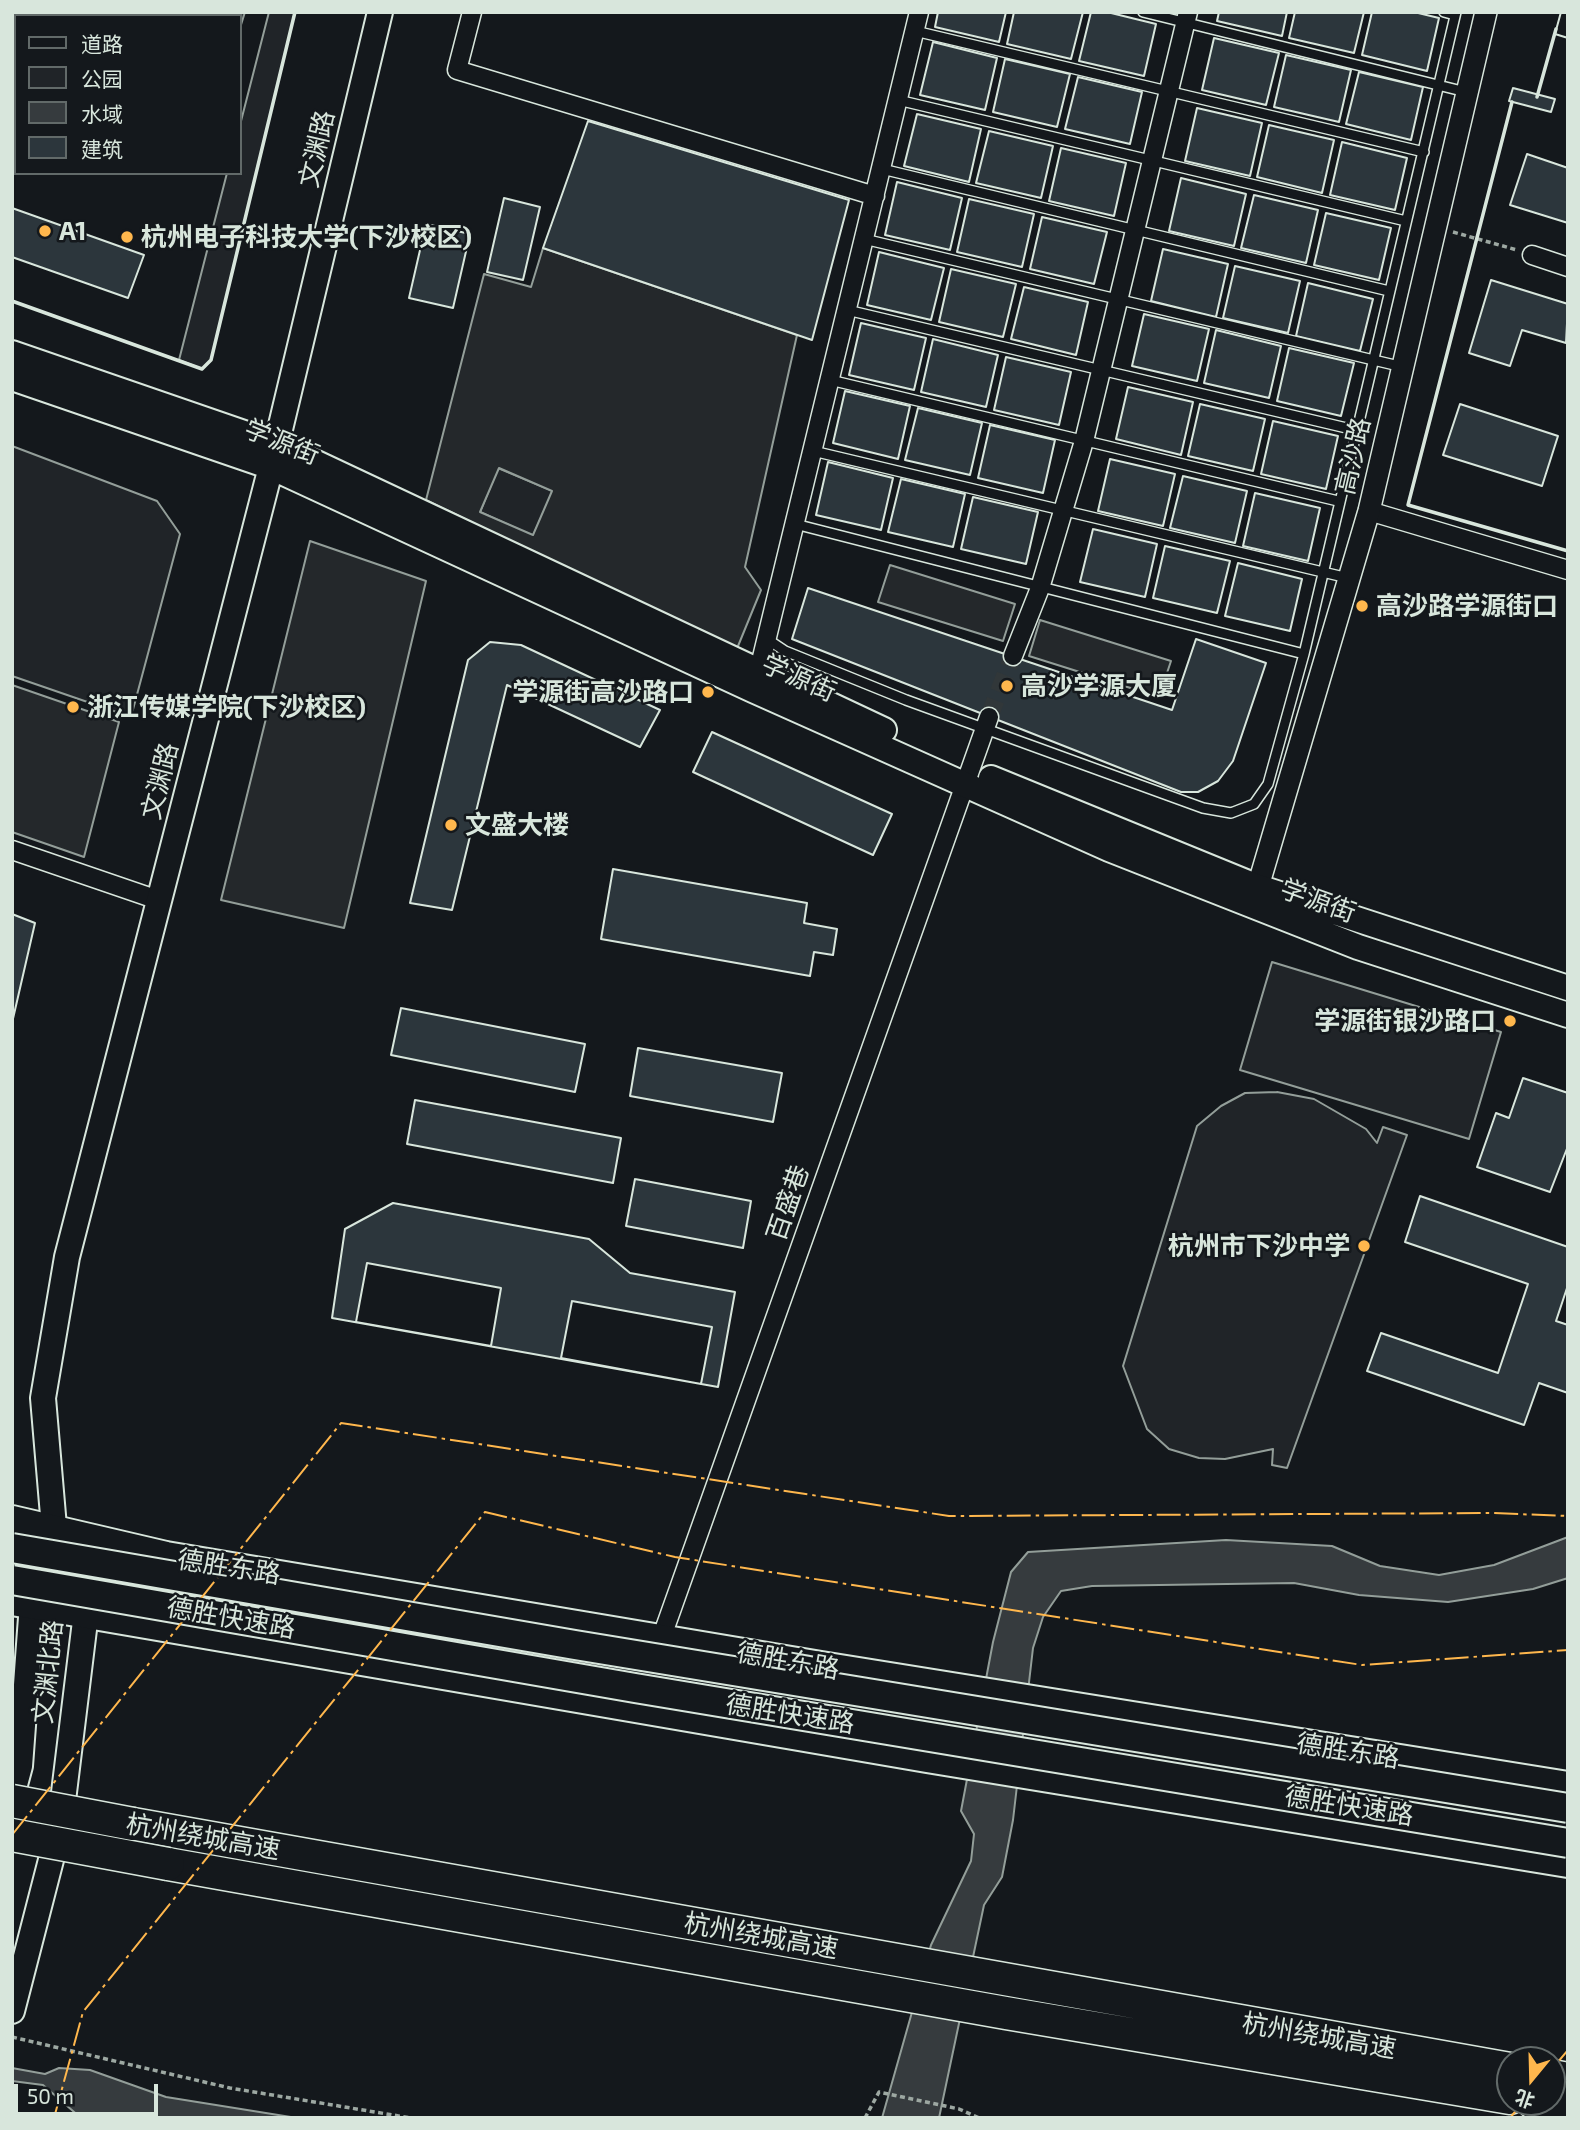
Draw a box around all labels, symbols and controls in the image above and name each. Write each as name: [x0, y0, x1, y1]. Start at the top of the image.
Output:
legend: [14, 14, 242, 175]
text: 道路: [81, 31, 123, 56]
text: 公园: [81, 66, 123, 91]
text: 水域: [81, 101, 123, 126]
street label: 文渊路: [293, 107, 341, 191]
text: 建筑: [81, 136, 123, 161]
place label: A1: [59, 215, 86, 247]
place label: 杭州电子科技大学(下沙校区): [141, 221, 472, 253]
marker: A1: [37, 223, 53, 239]
marker: 杭州电子科技大学(下沙校区): [119, 229, 135, 245]
street label: 学源街: [240, 413, 324, 471]
street label: 高沙路: [1329, 414, 1377, 498]
place label: 高沙路学源街口: [1376, 590, 1558, 622]
marker: 高沙路学源街口: [1354, 598, 1370, 614]
street label: 学源街: [757, 648, 841, 708]
place label: 高沙学源大厦: [1021, 670, 1177, 702]
place label: 学源街高沙路口: [512, 676, 694, 708]
marker: 高沙学源大厦: [999, 678, 1015, 694]
marker: 学源街高沙路口: [700, 684, 716, 700]
place label: 浙江传媒学院(下沙校区): [87, 691, 366, 723]
marker: 浙江传媒学院(下沙校区): [65, 699, 81, 715]
street label: 文渊路: [135, 739, 185, 823]
place label: 文盛大楼: [465, 809, 569, 841]
marker: 文盛大楼: [443, 817, 459, 833]
street label: 学源街: [1276, 873, 1360, 929]
place label: 学源街银沙路口: [1314, 1005, 1496, 1037]
marker: 学源街银沙路口: [1502, 1013, 1518, 1029]
street label: 百盛巷: [761, 1161, 815, 1245]
place label: 杭州市下沙中学: [1168, 1230, 1350, 1262]
marker: 杭州市下沙中学: [1356, 1238, 1372, 1254]
street label: 德胜东路: [175, 1543, 283, 1591]
street label: 德胜快速路: [164, 1591, 298, 1645]
street label: 文渊北路: [27, 1619, 69, 1725]
street label: 德胜东路: [734, 1637, 842, 1685]
street label: 德胜快速路: [723, 1688, 857, 1740]
street label: 德胜东路: [1294, 1727, 1402, 1775]
street label: 德胜快速路: [1282, 1780, 1416, 1832]
street label: 杭州绕城高速: [123, 1808, 283, 1866]
street label: 杭州绕城高速: [681, 1907, 841, 1965]
street label: 杭州绕城高速: [1239, 2007, 1399, 2065]
north arrow: [1496, 2046, 1566, 2116]
scale bar: [18, 2070, 161, 2114]
text: 50 m: [27, 2083, 74, 2108]
text: 北: [1512, 2085, 1537, 2113]

